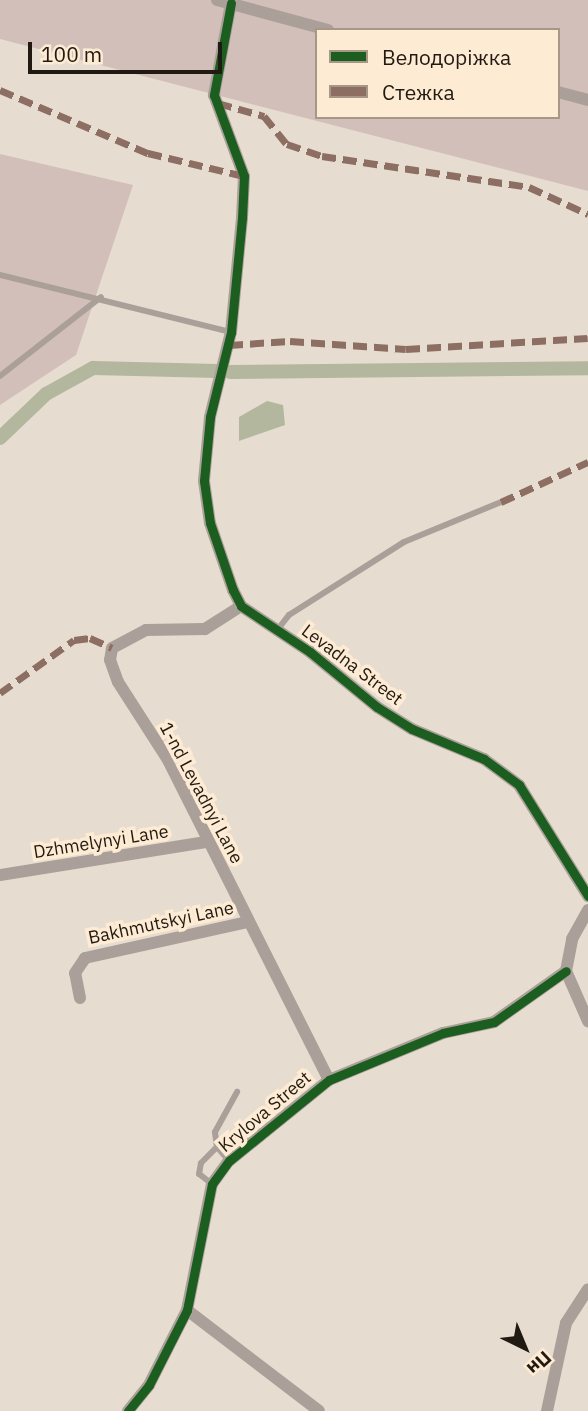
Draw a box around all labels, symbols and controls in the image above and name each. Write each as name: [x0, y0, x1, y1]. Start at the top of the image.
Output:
scale bar: [32, 28, 226, 72]
legend: [315, 28, 560, 119]
text: 100 m: [41, 40, 102, 68]
text: Велодоріжка: [382, 43, 511, 71]
text: Стежка: [382, 78, 455, 106]
street label: Levadna Street: [297, 620, 407, 710]
street label: 1-nd Levadnyi Lane: [155, 719, 247, 867]
street label: Dzhmelynyi Lane: [32, 821, 170, 863]
street label: Bakhmutskyi Lane: [86, 897, 236, 949]
street label: Krylova Street: [214, 1067, 316, 1157]
north arrow: [490, 1313, 560, 1383]
text: Пн: [522, 1346, 557, 1381]

